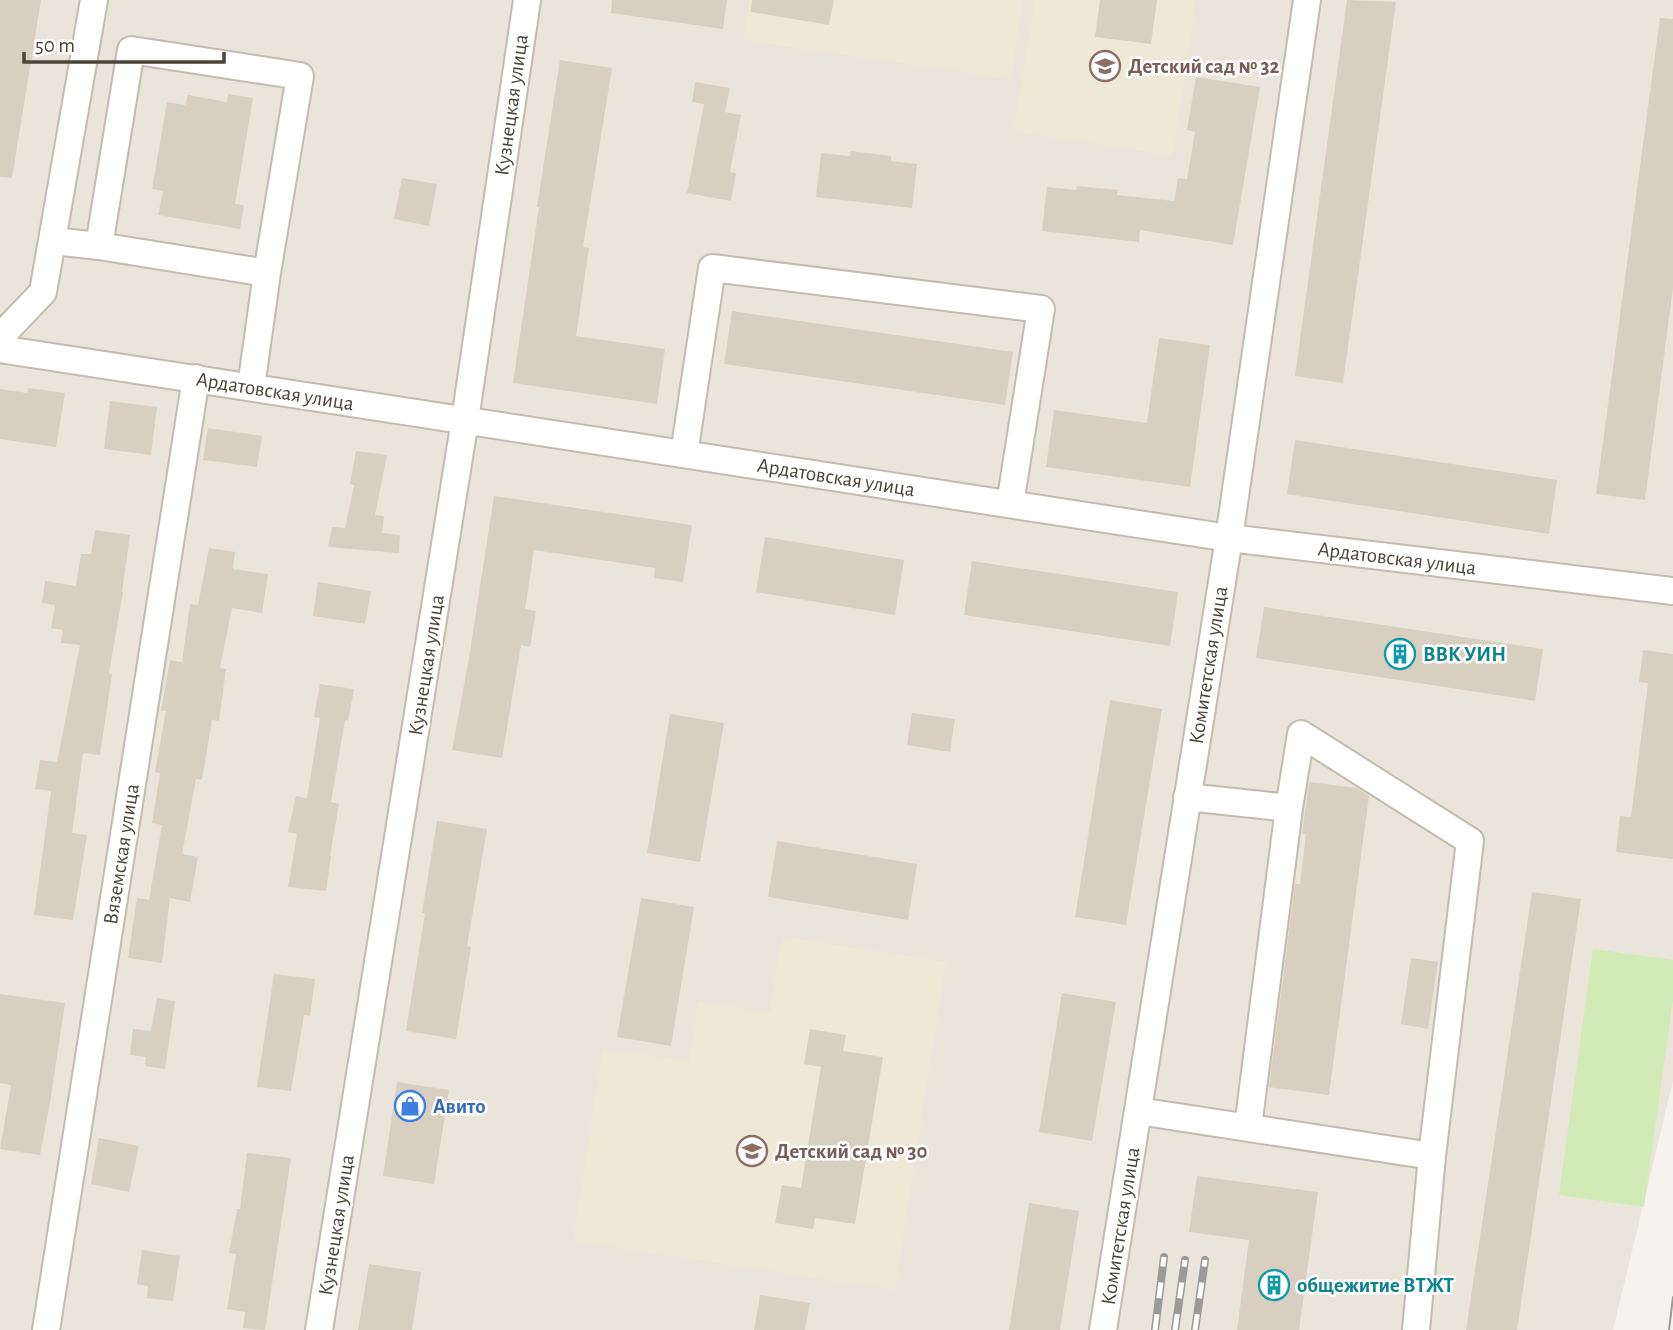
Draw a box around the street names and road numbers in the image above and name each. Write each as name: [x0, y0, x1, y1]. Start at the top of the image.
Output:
street label: Кузнецкая улица: [491, 33, 532, 177]
street label: Ардатовская улица: [195, 369, 356, 414]
street label: Ардатовская улица: [756, 455, 917, 500]
street label: Ардатовская улица: [1316, 538, 1478, 579]
street label: Комитетская улица: [1186, 584, 1231, 746]
street label: Кузнецкая улица: [405, 593, 448, 737]
street label: Вяземская улица: [100, 782, 143, 926]
street label: Комитетская улица: [1098, 1145, 1143, 1307]
street label: Кузнецкая улица: [315, 1153, 358, 1297]

